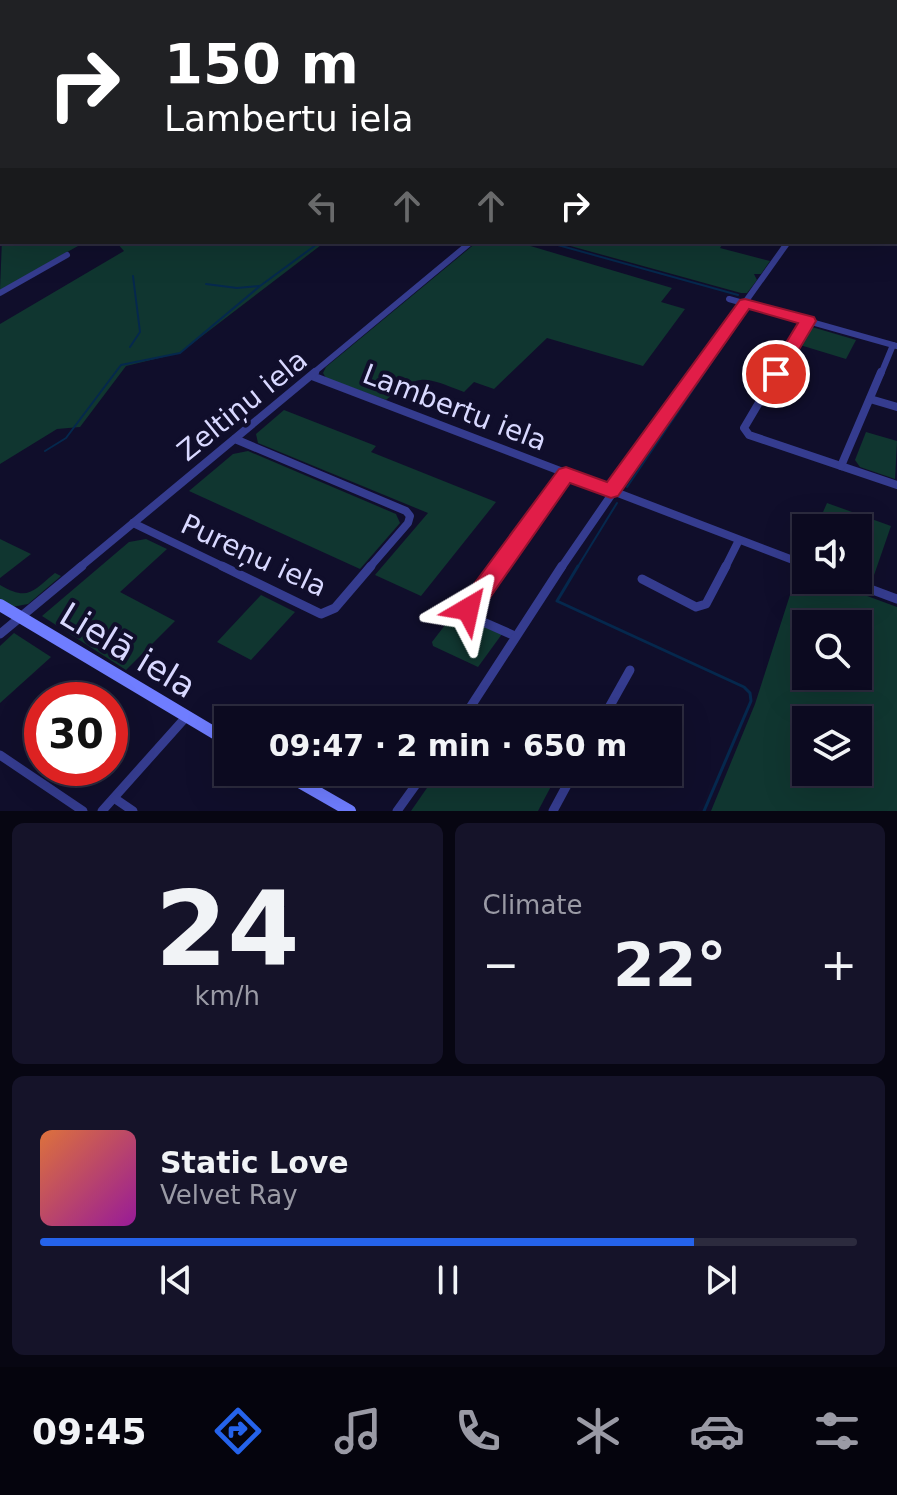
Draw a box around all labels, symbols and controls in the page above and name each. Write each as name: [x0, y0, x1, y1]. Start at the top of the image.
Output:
text: 150 m: [164, 31, 359, 96]
icon: right: [32, 32, 136, 136]
text: Lambertu iela: [164, 98, 414, 139]
icon: left: [301, 184, 345, 228]
icon: ahead: [385, 184, 429, 228]
icon: ahead: [469, 184, 513, 228]
icon: right: [553, 184, 597, 228]
pin: [742, 340, 810, 408]
street label: Zeltiņu iela: [171, 343, 314, 468]
icon: arrive: [754, 352, 798, 396]
street label: Lambertu iela: [358, 357, 551, 458]
street label: Pureņu iela: [176, 507, 332, 604]
map controls: [792, 514, 872, 786]
button: sound: [792, 514, 872, 594]
position arrow: [426, 567, 510, 651]
street label: Lielā iela: [53, 594, 203, 706]
button: search: [792, 610, 872, 690]
speed limit sign: 30: [24, 682, 128, 786]
button: layers: [792, 706, 872, 786]
text: 09:47 · 2 min · 650 m: [269, 728, 627, 763]
text: 24: [155, 868, 300, 990]
text: Climate: [483, 890, 583, 920]
text: 22°: [613, 930, 727, 1000]
text: −: [483, 939, 519, 990]
text: +: [820, 939, 857, 990]
text: km/h: [194, 981, 260, 1011]
text: Static Love: [160, 1145, 349, 1180]
text: Velvet Ray: [160, 1180, 298, 1210]
icon: previous: [154, 1258, 198, 1302]
icon: pause: [426, 1258, 470, 1302]
icon: next: [699, 1258, 743, 1302]
icon: directions: [210, 1403, 266, 1459]
icon: music: [330, 1403, 386, 1459]
icon: phone: [450, 1403, 506, 1459]
icon: climate: [570, 1403, 626, 1459]
icon: car: [689, 1403, 745, 1459]
icon: filters: [809, 1403, 865, 1459]
text: 09:45: [32, 1411, 146, 1452]

